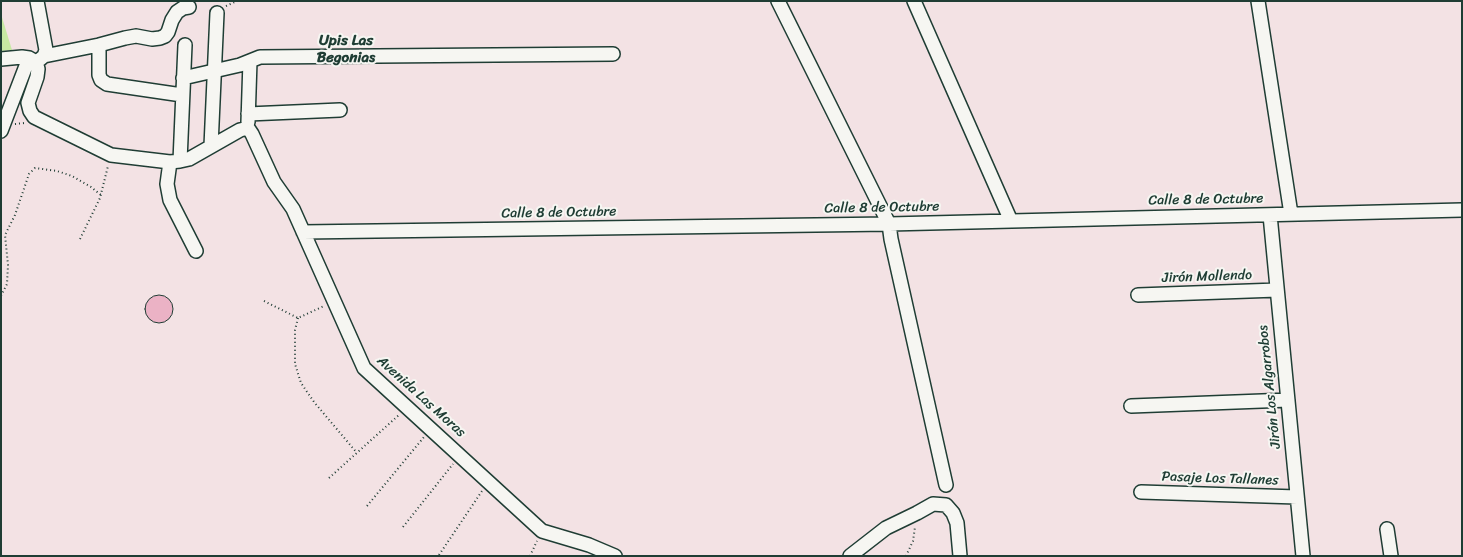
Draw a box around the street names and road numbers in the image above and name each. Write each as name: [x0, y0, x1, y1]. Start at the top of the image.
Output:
street label: Calle 8 de Octubre: [1148, 191, 1264, 209]
street label: Calle 8 de Octubre: [824, 199, 940, 217]
street label: Calle 8 de Octubre: [501, 204, 617, 222]
street label: Jirón Mollendo: [1162, 267, 1252, 287]
street label: Jirón Los Algarrobos: [1255, 324, 1285, 450]
street label: Avenida Las Moras: [373, 353, 469, 441]
street label: Pasaje Los Tallanes: [1161, 469, 1279, 489]

